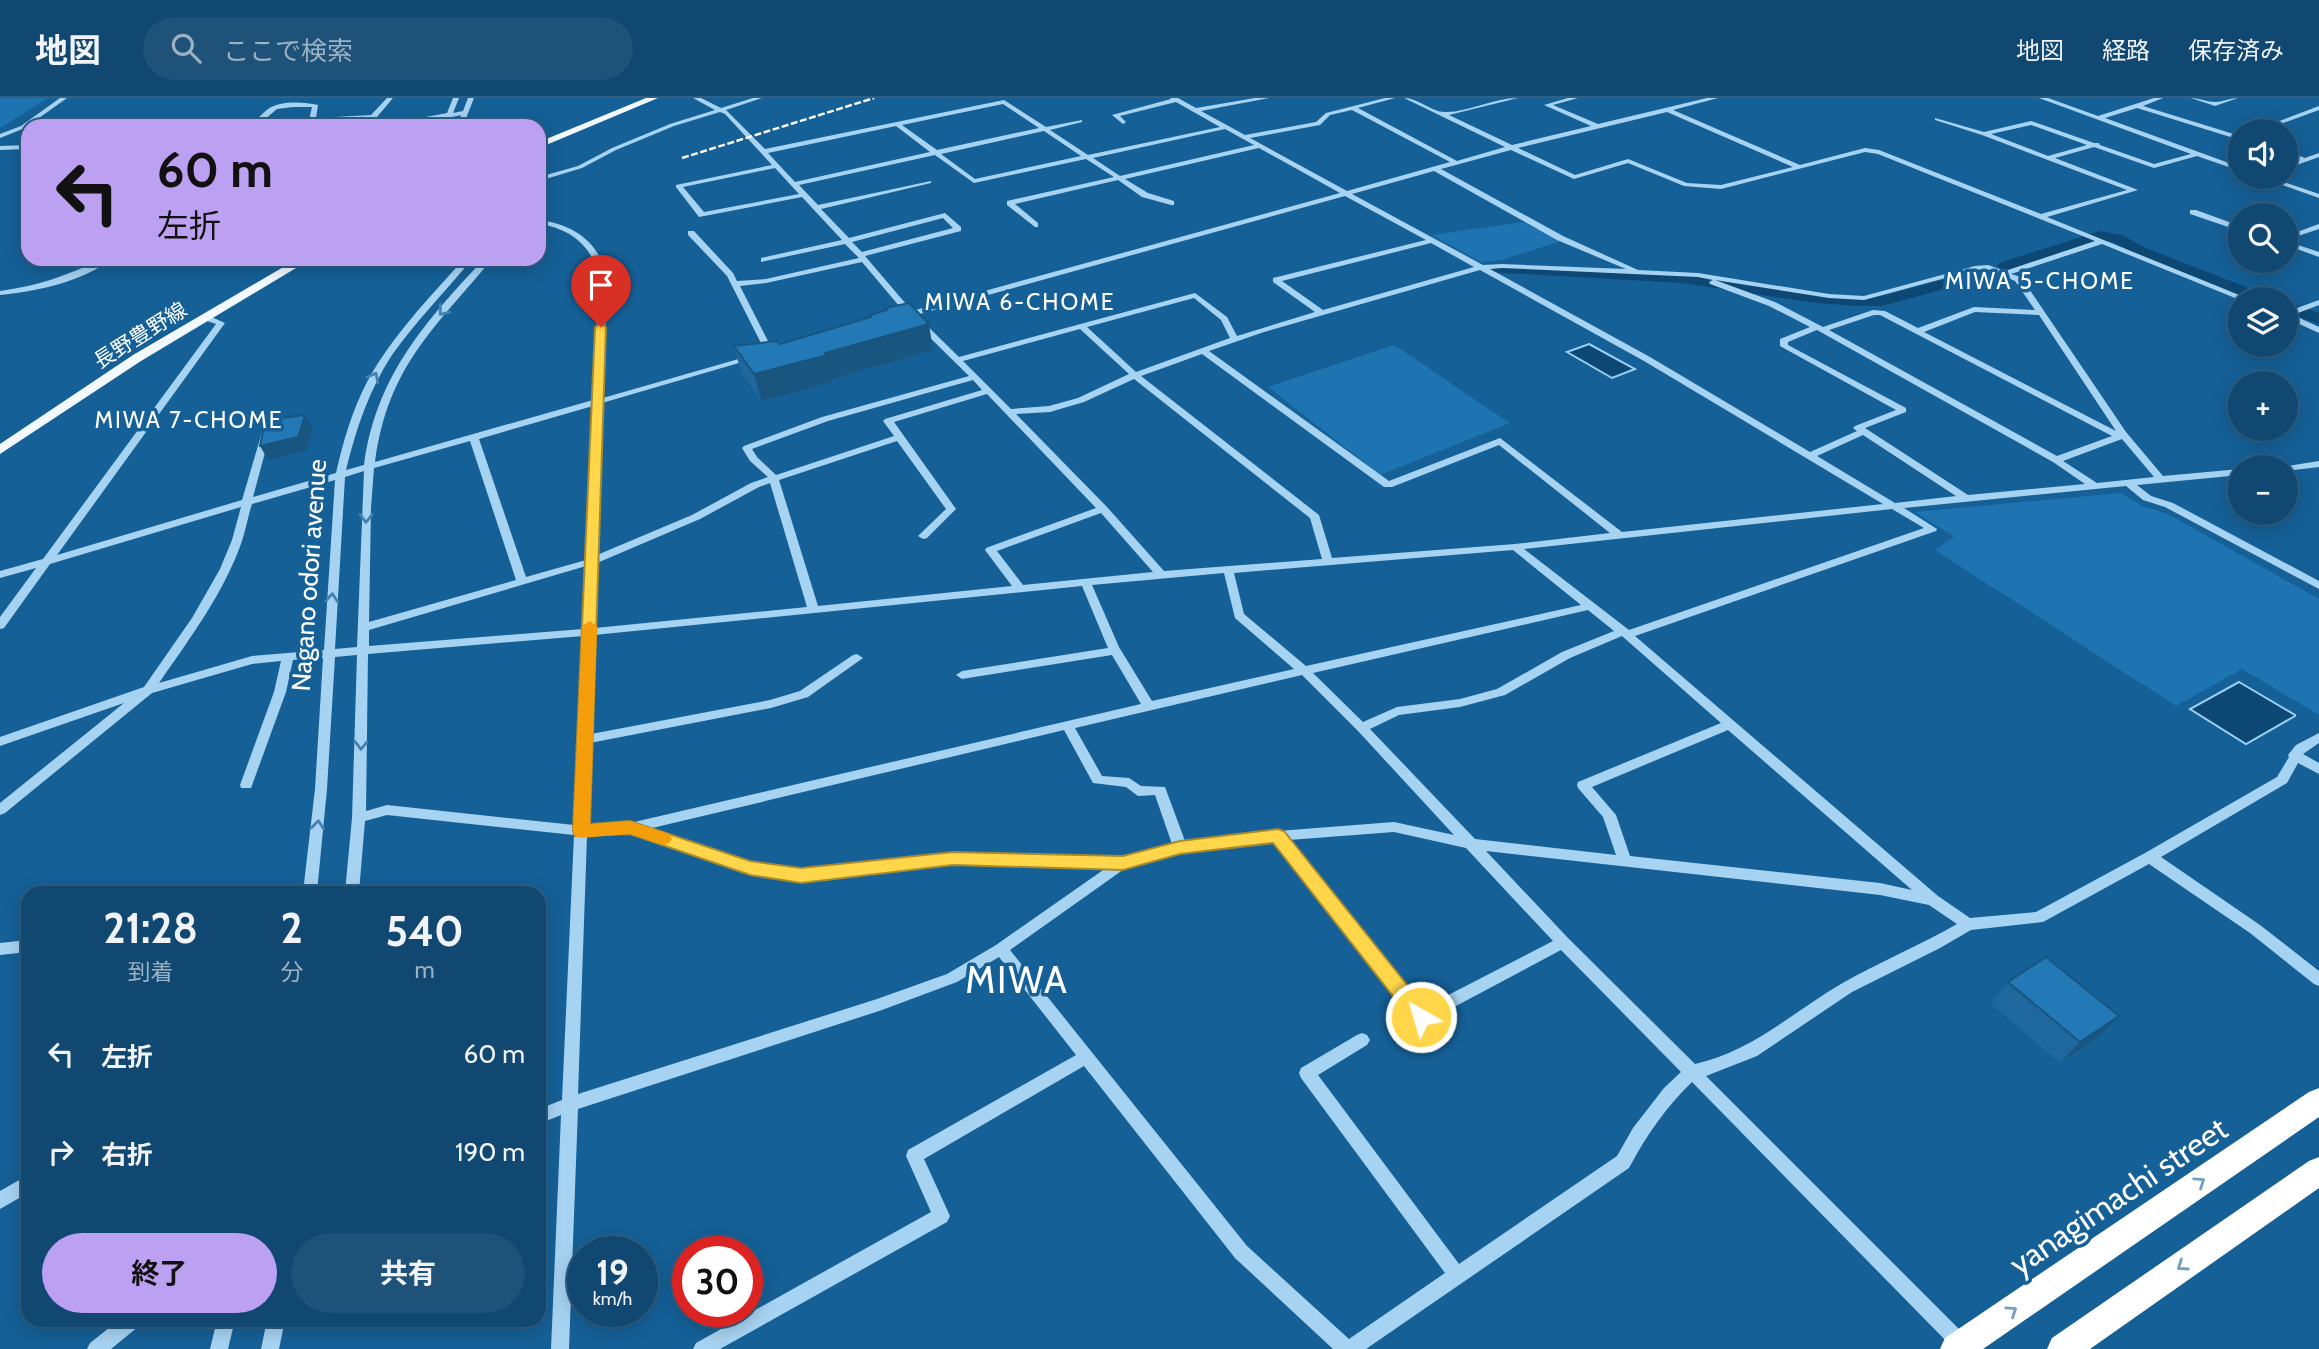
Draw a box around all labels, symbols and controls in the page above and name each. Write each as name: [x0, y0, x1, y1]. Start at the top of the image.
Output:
search box: [143, 17, 633, 80]
icon: search: [167, 29, 205, 67]
text: 地図: [35, 30, 101, 70]
text: ここで検索: [223, 35, 353, 67]
text: 地図: [2016, 36, 2064, 65]
text: 経路: [2102, 36, 2150, 65]
text: 保存済み: [2188, 36, 2284, 65]
map controls: [2228, 119, 2298, 525]
button: sound: [2228, 119, 2298, 189]
text: 60 m: [157, 140, 273, 199]
icon: left: [42, 147, 133, 238]
button: search: [2228, 203, 2298, 273]
text: 左折: [157, 206, 221, 245]
pin: [571, 255, 631, 327]
icon: arrive: [582, 266, 620, 304]
district label: MIWA 5-CHOME: [1945, 267, 2135, 295]
button: layers: [2228, 287, 2298, 357]
district label: MIWA 6-CHOME: [925, 288, 1115, 316]
street label: 長野豊野線: [89, 297, 191, 373]
one-way arrow: [439, 302, 451, 315]
button: +: [2228, 371, 2298, 441]
one-way arrow: [366, 372, 379, 384]
district label: MIWA 7-CHOME: [95, 406, 283, 434]
button: −: [2228, 455, 2298, 525]
street label: Nagano odori avenue: [285, 458, 333, 692]
one-way arrow: [358, 513, 373, 524]
one-way arrow: [324, 592, 339, 603]
one-way arrow: [353, 740, 369, 751]
one-way arrow: [310, 819, 325, 830]
text: 21:28: [103, 902, 198, 954]
text: 2: [281, 902, 303, 954]
text: 540: [385, 905, 464, 957]
text: m: [415, 956, 435, 984]
district label: MIWA: [965, 957, 1069, 1002]
text: 到着: [128, 958, 174, 986]
text: 分: [280, 958, 303, 986]
position arrow: [1384, 980, 1458, 1054]
icon: left: [42, 1035, 80, 1073]
text: 60 m: [463, 1038, 525, 1070]
text: 左折: [101, 1041, 153, 1073]
street label: yanagimachi street: [2002, 1109, 2235, 1283]
icon: right: [42, 1133, 80, 1171]
text: 190 m: [455, 1136, 525, 1168]
text: 右折: [101, 1139, 153, 1171]
one-way arrow: [2192, 1178, 2205, 1190]
button: 終了: [42, 1233, 277, 1313]
button: 共有: [291, 1233, 525, 1313]
speed limit sign: 30: [672, 1236, 763, 1327]
text: 19: [596, 1251, 629, 1294]
one-way arrow: [2177, 1258, 2190, 1271]
text: km/h: [593, 1288, 632, 1310]
one-way arrow: [2004, 1306, 2017, 1319]

